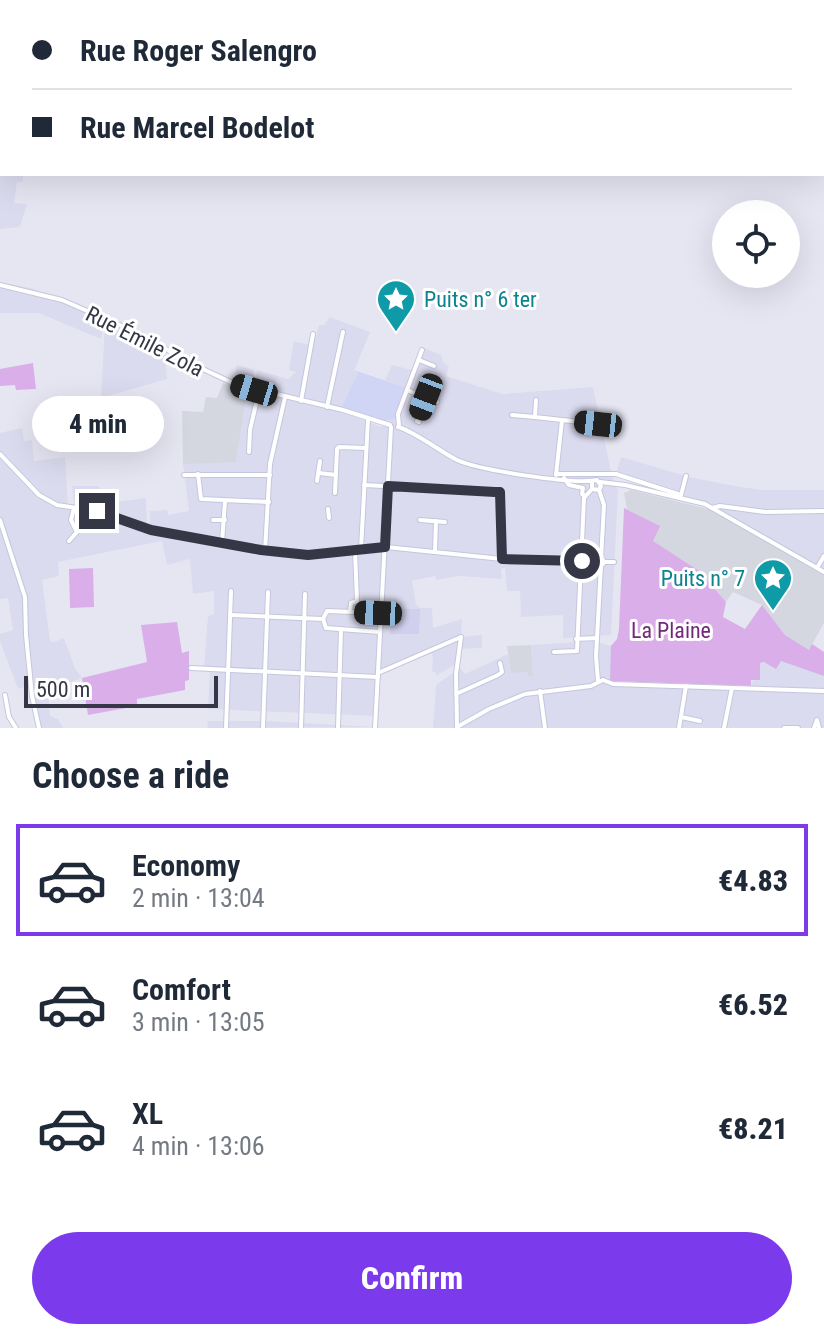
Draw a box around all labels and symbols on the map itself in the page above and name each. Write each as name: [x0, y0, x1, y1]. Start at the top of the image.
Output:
place icon: Puits n° 6 ter: [375, 278, 417, 333]
place label: Puits n° 6 ter: [424, 287, 537, 312]
street label: Rue Émile Zola: [82, 301, 208, 382]
car: [406, 370, 446, 424]
car: [228, 372, 280, 408]
callout: 4 min: [31, 395, 163, 451]
car: [573, 410, 623, 438]
route end: [79, 493, 115, 529]
route start: [564, 543, 600, 579]
place icon: Puits n° 7: [752, 557, 794, 612]
place label: Puits n° 7: [661, 566, 745, 591]
car: [354, 600, 402, 626]
park label: La Plaine: [631, 618, 711, 643]
scale bar: [24, 672, 218, 708]

